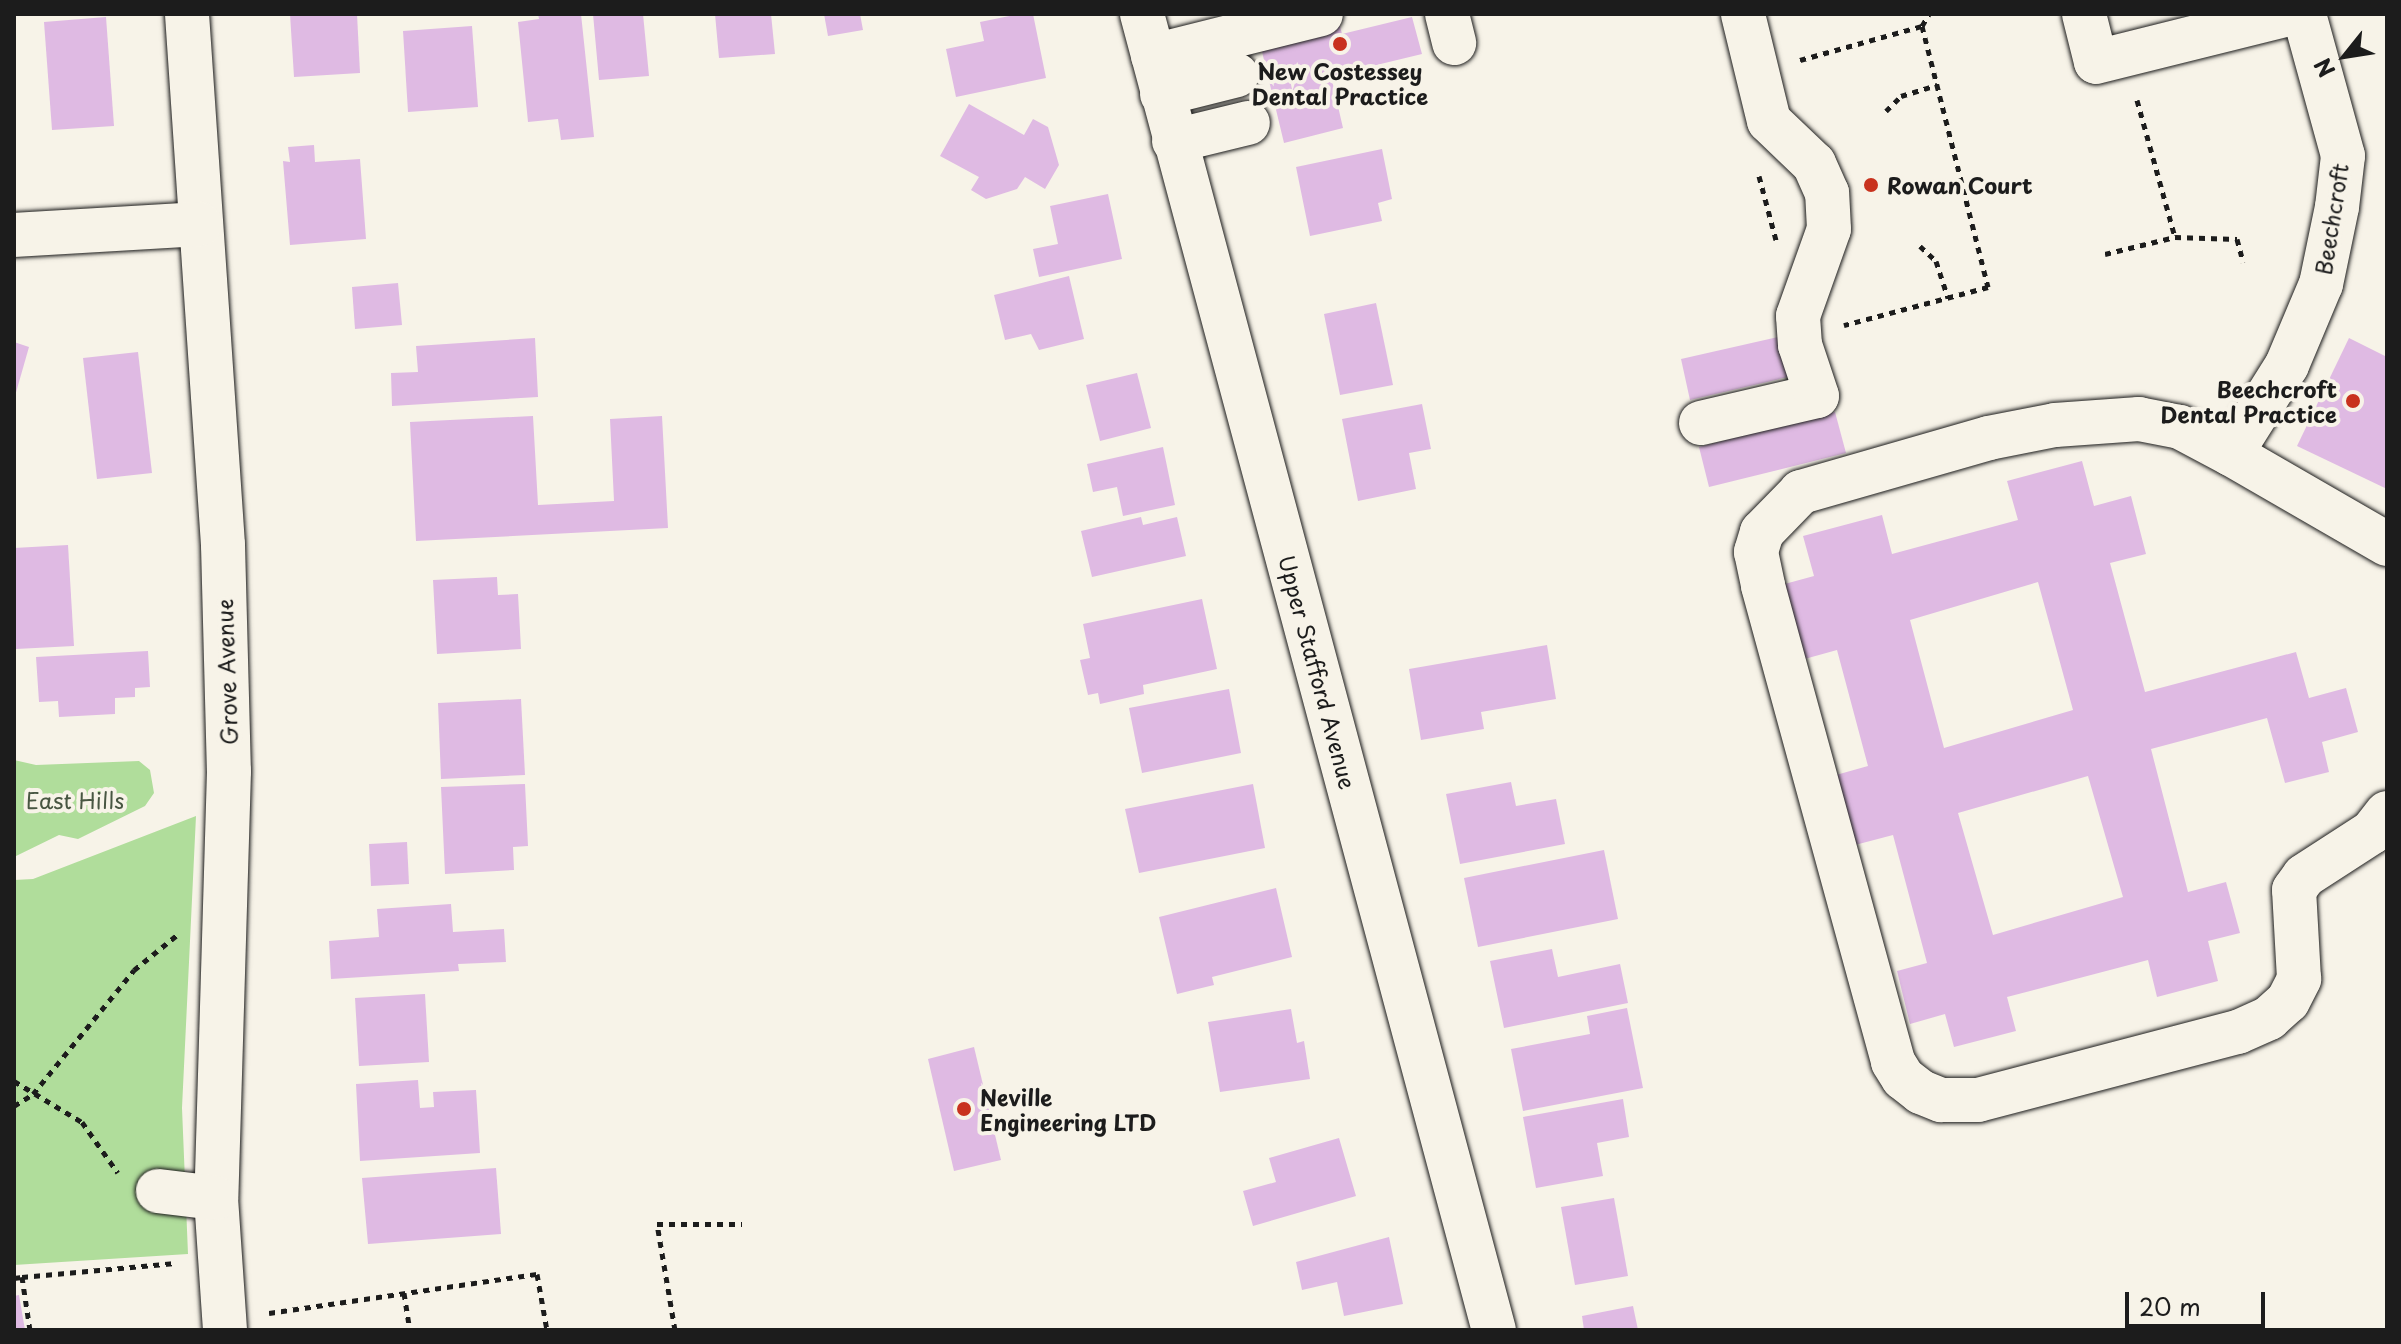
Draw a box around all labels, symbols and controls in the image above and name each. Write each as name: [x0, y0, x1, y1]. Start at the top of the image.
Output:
north arrow: [2305, 16, 2385, 96]
marker: New Costessey Dental Practice: [1331, 35, 1349, 53]
text: N: [2305, 52, 2342, 84]
place label: New Costessey Dental Practice: [1252, 57, 1428, 108]
street label: Beechcroft: [2309, 161, 2353, 277]
place label: Rowan Court: [1887, 172, 2032, 198]
marker: Rowan Court: [1862, 176, 1880, 194]
place label: Beechcroft Dental Practice: [2160, 375, 2337, 426]
marker: Beechcroft Dental Practice: [2344, 392, 2362, 410]
street label: Upper Stafford Avenue: [1274, 551, 1362, 793]
street label: Grove Avenue: [210, 598, 242, 746]
park label: East Hills: [26, 787, 124, 813]
place label: Neville Engineering LTD: [980, 1083, 1158, 1134]
marker: Neville Engineering LTD: [955, 1100, 973, 1118]
scale bar: [2129, 1276, 2269, 1326]
text: 20 m: [2139, 1288, 2201, 1324]

